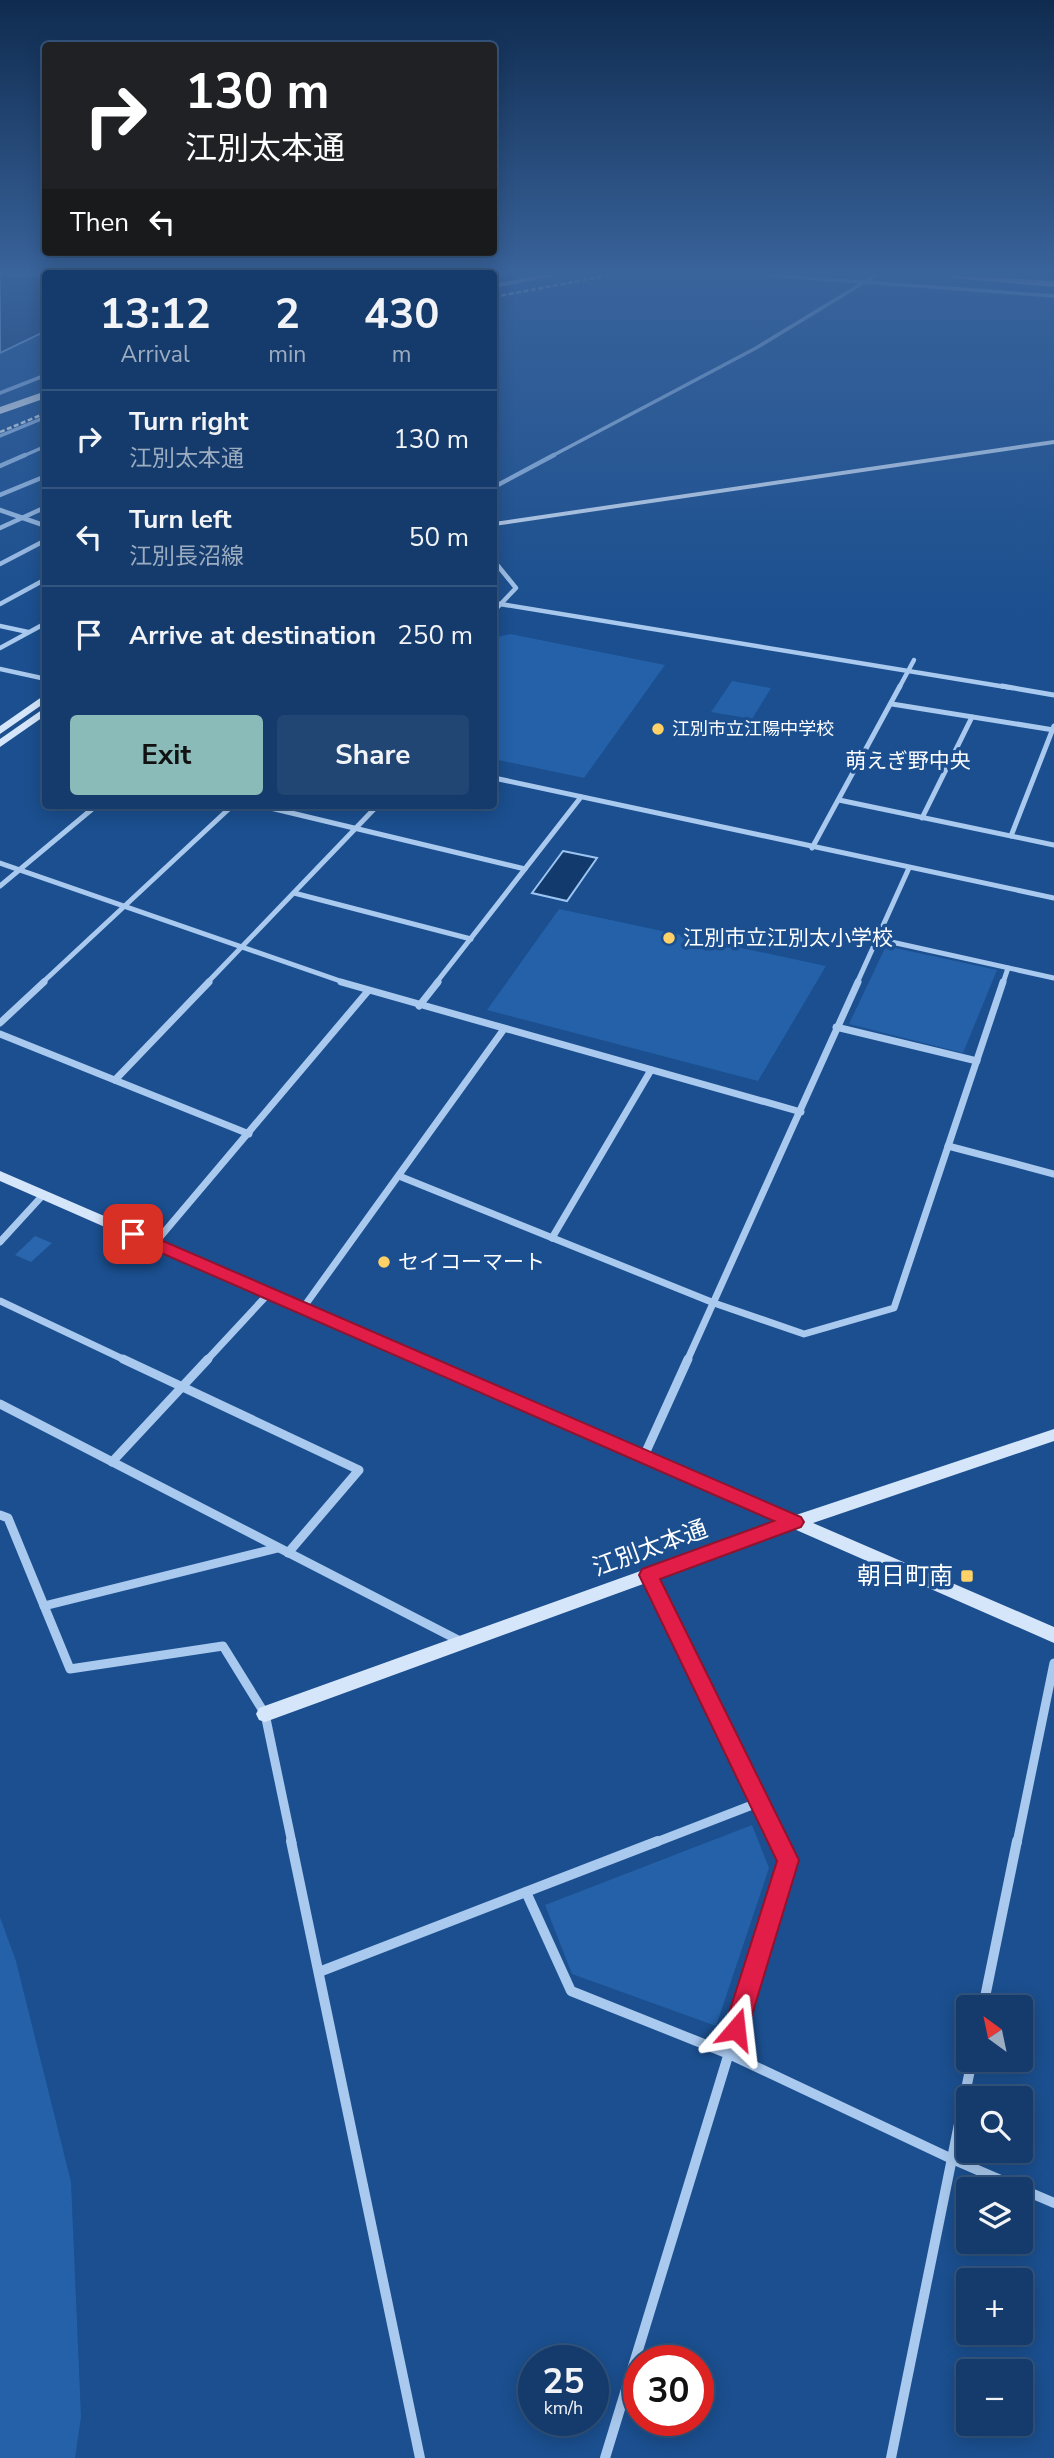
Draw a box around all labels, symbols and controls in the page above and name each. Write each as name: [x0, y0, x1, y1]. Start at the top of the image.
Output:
text: 130 m: [185, 58, 329, 125]
icon: right: [70, 70, 161, 161]
text: 江別太本通: [185, 127, 345, 170]
icon: left: [143, 203, 181, 241]
text: Then: [70, 205, 129, 240]
text: 13:12: [100, 286, 211, 343]
text: 2: [275, 286, 300, 343]
text: 430: [364, 286, 439, 343]
text: Arrival: [121, 339, 190, 370]
text: min: [268, 339, 306, 370]
text: m: [392, 339, 412, 370]
text: Turn right: [129, 404, 248, 439]
icon: right: [70, 420, 108, 458]
text: 130 m: [393, 422, 469, 457]
text: 江別太本通: [129, 443, 244, 474]
text: Turn left: [129, 502, 232, 537]
icon: left: [70, 518, 108, 556]
text: 50 m: [409, 520, 469, 555]
text: 江別長沼線: [129, 541, 244, 572]
icon: arrive: [70, 616, 108, 654]
text: Arrive at destination: [129, 618, 376, 653]
text: 250 m: [397, 618, 473, 653]
button: Exit: [70, 715, 263, 795]
button: Share: [277, 715, 469, 795]
place label: 江別市立江陽中学校: [672, 717, 834, 741]
marker: 江別市立江陽中学校: [650, 721, 666, 737]
district label: 萌えぎ野中央: [845, 747, 971, 775]
place label: 江別市立江別太小学校: [683, 924, 893, 952]
marker: 江別市立江別太小学校: [661, 930, 677, 946]
pin: [103, 1204, 163, 1264]
icon: arrive: [114, 1215, 152, 1253]
place label: セイコーマート: [398, 1248, 545, 1276]
marker: セイコーマート: [376, 1254, 392, 1270]
street label: 江別太本通: [588, 1512, 712, 1584]
place label: 朝日町南: [857, 1560, 953, 1592]
marker: 朝日町南: [959, 1568, 975, 1584]
position arrow: [699, 1992, 773, 2066]
north arrow: [956, 1995, 1032, 2072]
map controls: [956, 1995, 1033, 2436]
button: search: [956, 2086, 1033, 2163]
button: layers: [956, 2177, 1033, 2254]
button: +: [956, 2268, 1033, 2345]
speed limit sign: 30: [623, 2345, 714, 2436]
text: 25: [542, 2358, 585, 2405]
button: −: [956, 2359, 1033, 2436]
text: km/h: [544, 2396, 583, 2420]

